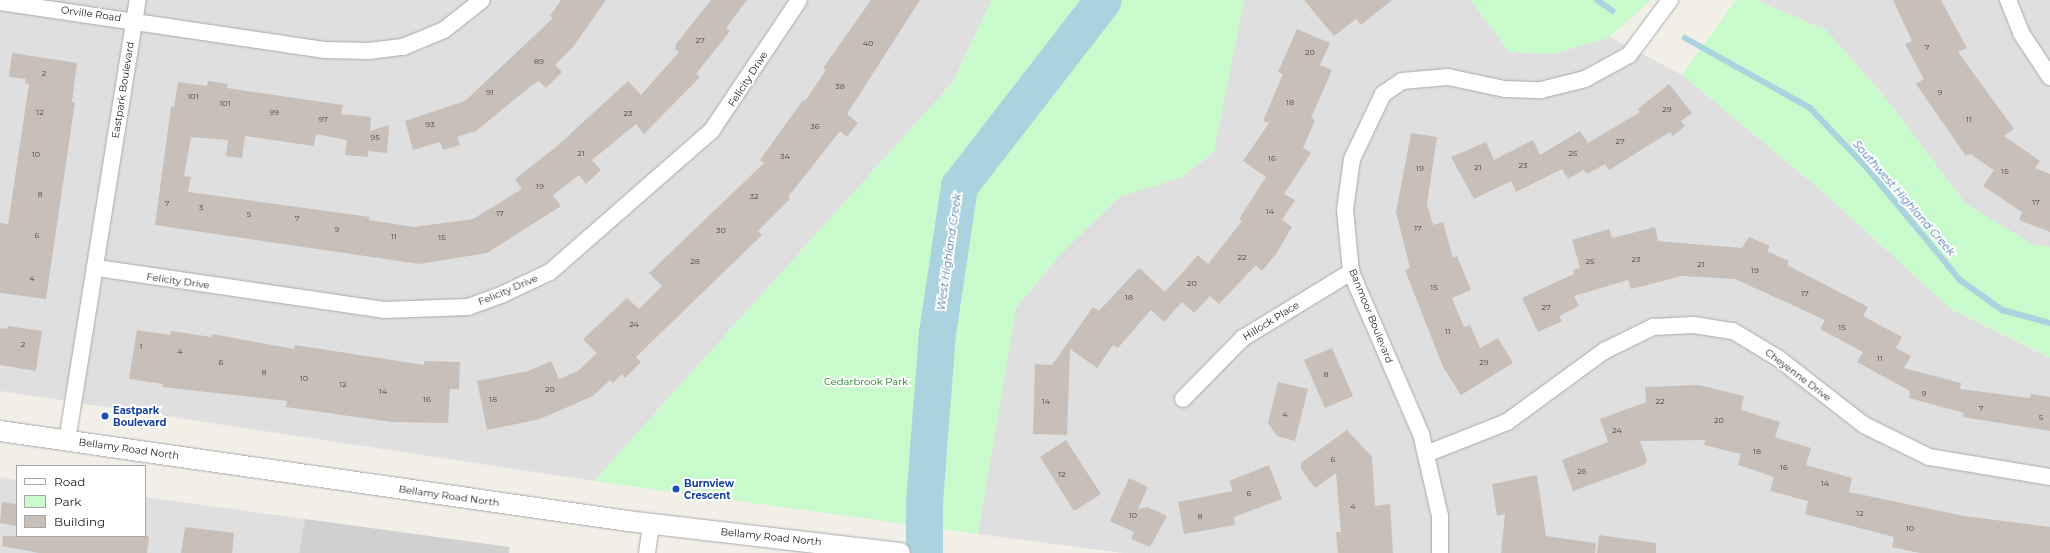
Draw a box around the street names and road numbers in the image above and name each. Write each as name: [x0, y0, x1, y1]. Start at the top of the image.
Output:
street label: Orville Road: [60, 4, 122, 24]
street label: Eastpark Boulevard: [109, 41, 137, 139]
street label: Felicity Drive: [726, 49, 770, 109]
street label: Banmoor Boulevard: [1347, 267, 1395, 365]
street label: Felicity Drive: [146, 271, 210, 291]
street label: Felicity Drive: [476, 272, 540, 308]
street label: Hillock Place: [1241, 299, 1301, 343]
street label: Cheyenne Drive: [1763, 346, 1833, 404]
street label: Bellamy Road North: [78, 436, 180, 462]
street label: Bellamy Road North: [398, 483, 500, 509]
street label: Bellamy Road North: [720, 526, 822, 548]

